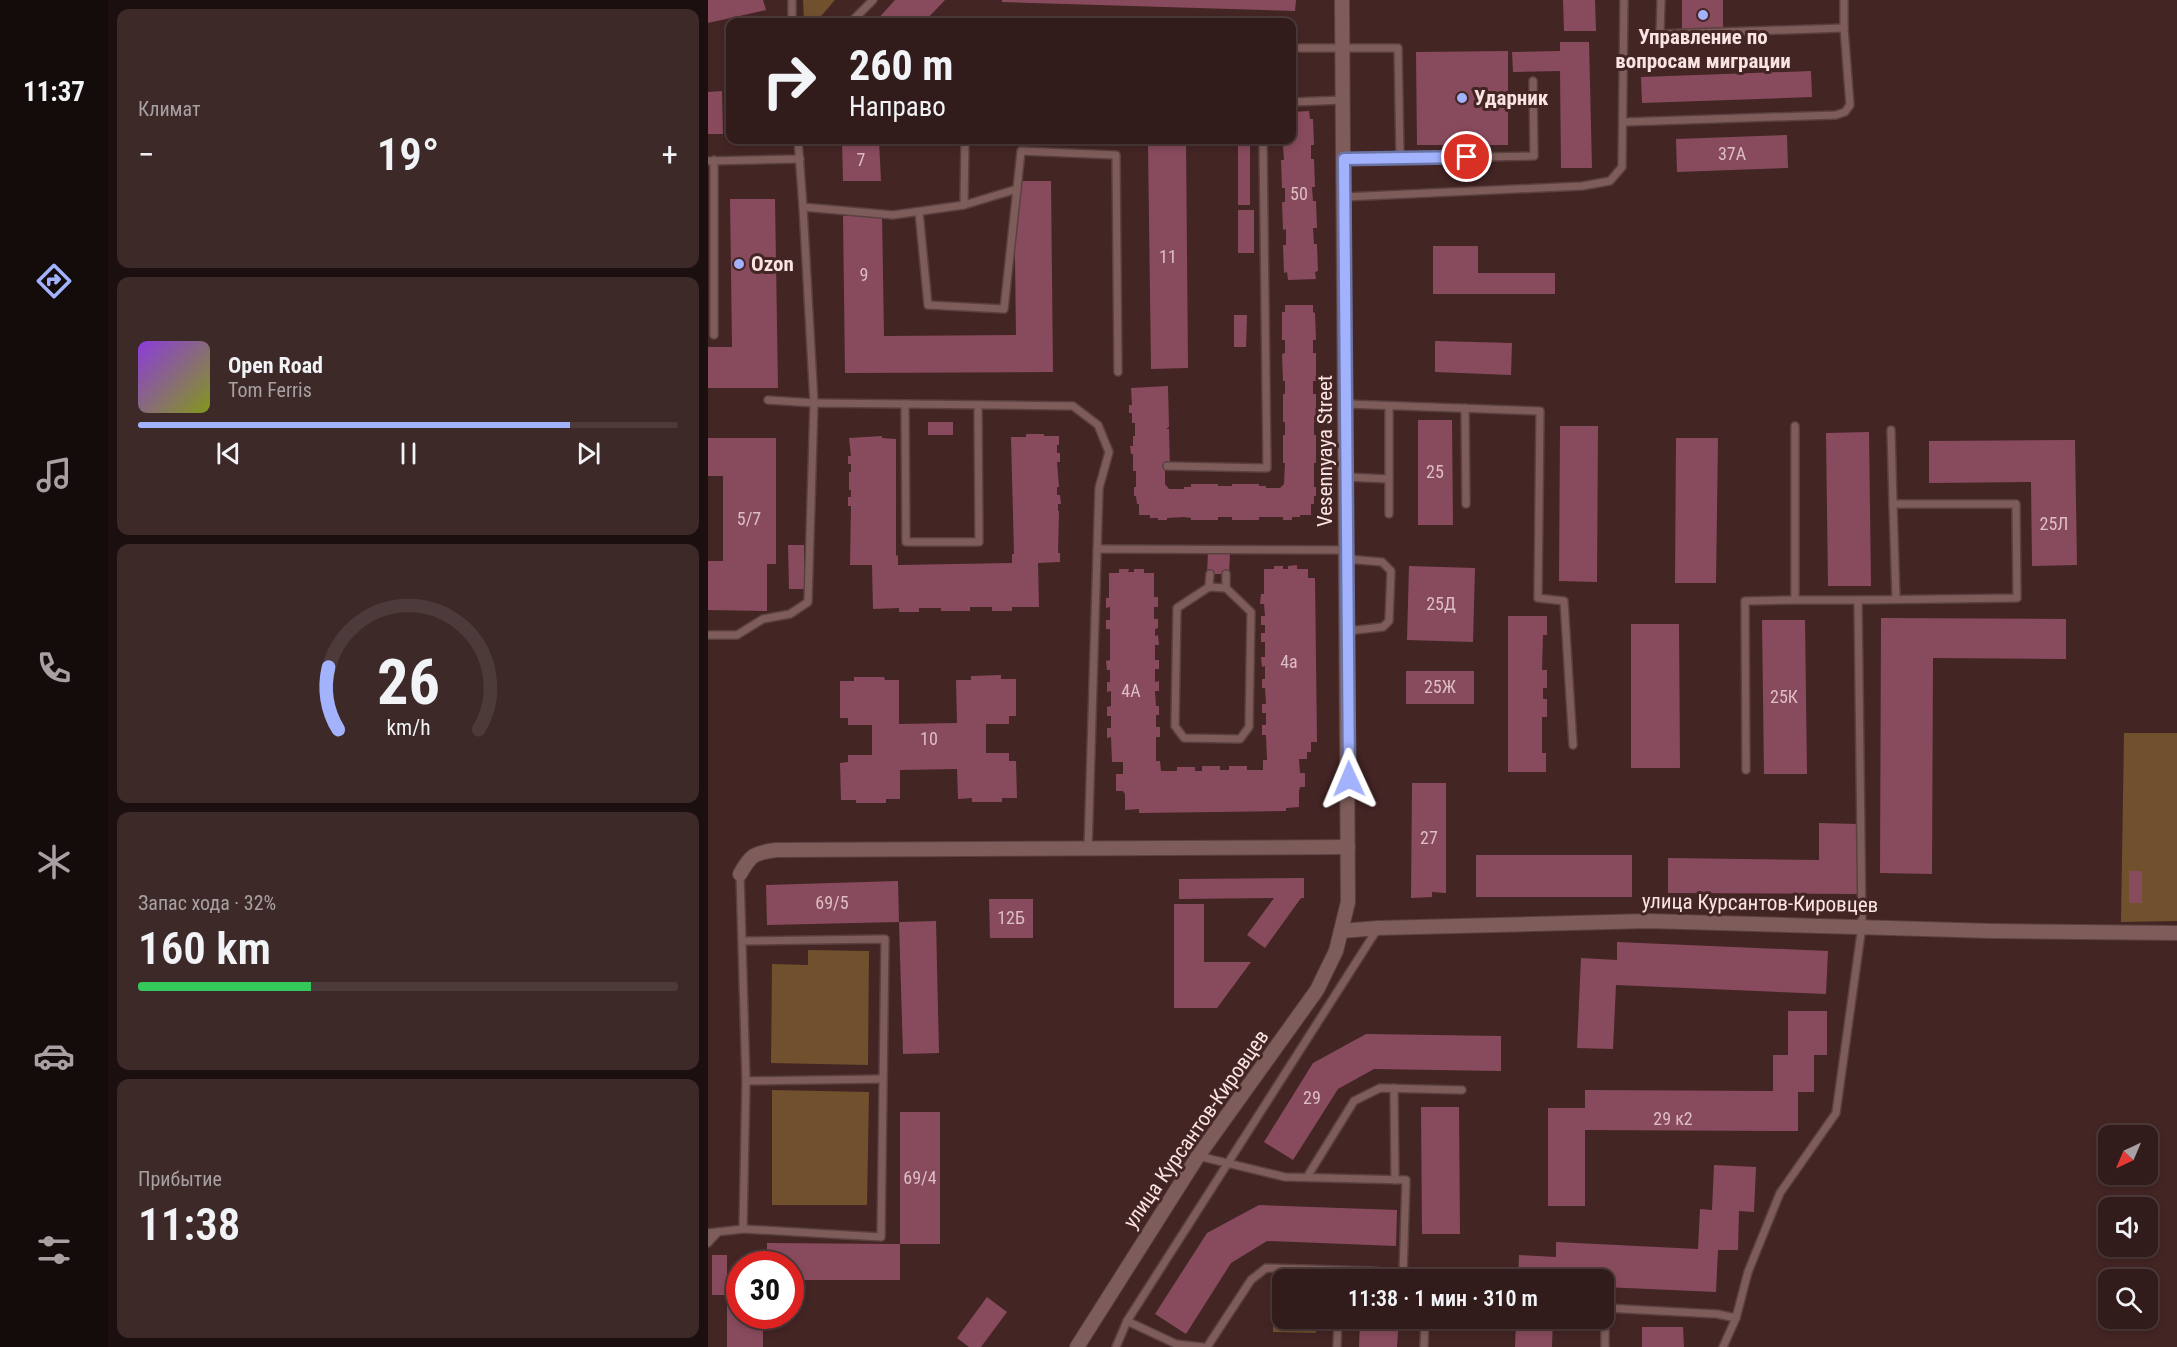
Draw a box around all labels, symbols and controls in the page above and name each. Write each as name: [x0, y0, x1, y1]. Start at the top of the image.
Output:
marker: Управление по вопросам миграции: [1696, 8, 1710, 22]
place label: Управление по вопросам миграции: [1615, 25, 1791, 73]
text: 260 m: [849, 41, 954, 90]
icon: right: [750, 42, 828, 120]
text: 11:37: [23, 76, 85, 108]
place label: Ударник: [1474, 86, 1549, 110]
text: Направо: [849, 91, 946, 123]
marker: Ударник: [1455, 91, 1469, 105]
text: Климат: [138, 97, 200, 121]
text: 19°: [377, 128, 439, 181]
pin: [1441, 131, 1492, 182]
text: −: [138, 135, 155, 174]
text: +: [662, 135, 678, 174]
icon: arrive: [1450, 140, 1483, 173]
house number: 37А: [1718, 143, 1747, 164]
house number: 7: [857, 149, 866, 170]
house number: 50: [1290, 183, 1308, 204]
house number: 11: [1159, 246, 1177, 267]
place label: Ozon: [751, 252, 794, 276]
marker: Ozon: [732, 257, 746, 271]
icon: directions: [33, 260, 75, 302]
house number: 9: [860, 264, 868, 285]
text: Open Road: [228, 353, 323, 378]
street label: Vesennyaya Street: [1313, 375, 1337, 527]
text: Tom Ferris: [228, 378, 312, 402]
icon: previous: [212, 437, 245, 470]
icon: pause: [392, 437, 425, 470]
icon: next: [572, 437, 605, 470]
icon: music: [33, 454, 75, 496]
house number: 25: [1426, 461, 1444, 482]
house number: 5/7: [737, 508, 761, 529]
house number: 25Л: [2040, 513, 2068, 534]
house number: 25Д: [1426, 593, 1456, 614]
icon: phone: [33, 647, 75, 689]
text: 26: [376, 647, 440, 720]
house number: 4а: [1280, 651, 1298, 672]
house number: 25Ж: [1424, 676, 1456, 697]
house number: 4А: [1121, 680, 1141, 701]
house number: 25К: [1770, 686, 1798, 707]
text: km/h: [386, 716, 430, 741]
house number: 10: [920, 728, 938, 749]
position arrow: [1317, 747, 1381, 811]
house number: 27: [1420, 827, 1438, 848]
icon: climate: [33, 841, 75, 883]
street label: улица Курсантов-Кировцев: [1642, 889, 1878, 917]
text: Запас хода · 32%: [138, 891, 276, 915]
house number: 69/5: [815, 892, 849, 913]
house number: 12Б: [997, 907, 1025, 928]
text: 160 km: [138, 922, 271, 975]
street label: улица Курсантов-Кировцев: [1118, 1025, 1274, 1233]
icon: car: [33, 1035, 75, 1077]
house number: 29: [1303, 1087, 1321, 1108]
house number: 29 к2: [1653, 1108, 1693, 1129]
north arrow: [2098, 1125, 2158, 1185]
map controls: [2098, 1125, 2158, 1329]
text: Прибытие: [138, 1167, 222, 1191]
house number: 69/4: [903, 1167, 937, 1188]
button: sound: [2098, 1197, 2158, 1257]
text: 11:38: [138, 1198, 240, 1251]
icon: filters: [33, 1229, 75, 1271]
speed limit sign: 30: [726, 1251, 804, 1329]
button: search: [2098, 1269, 2158, 1329]
text: 11:38 · 1 мин · 310 m: [1348, 1286, 1538, 1311]

